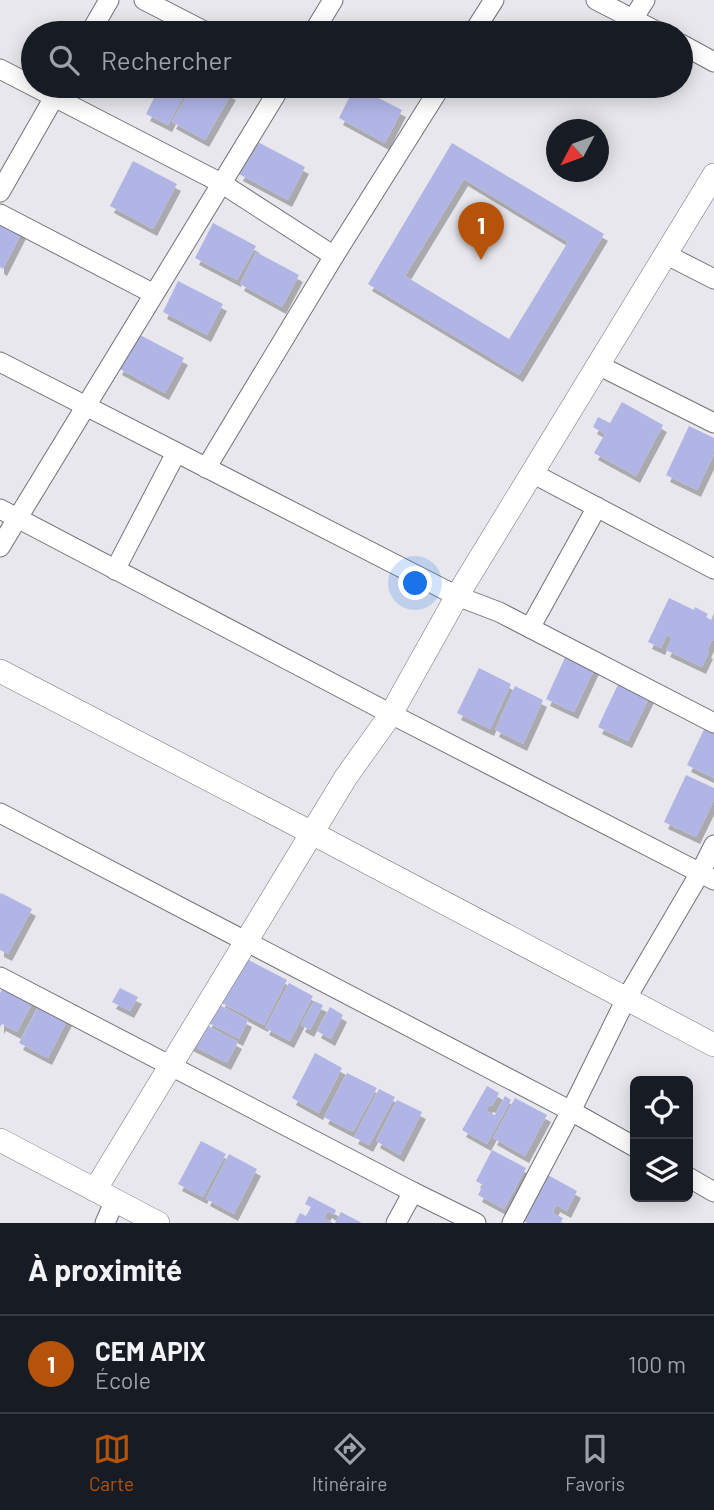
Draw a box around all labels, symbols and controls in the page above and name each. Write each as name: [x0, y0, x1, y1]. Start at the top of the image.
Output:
search box: [21, 21, 693, 98]
icon: search: [45, 41, 83, 79]
text: Rechercher: [101, 44, 232, 75]
north arrow: [546, 119, 609, 182]
pin: 1: [458, 202, 504, 260]
your location: [398, 566, 432, 600]
map controls: [630, 1076, 693, 1202]
button: locate: [630, 1076, 693, 1139]
button: layers: [630, 1139, 693, 1202]
text: À proximité: [28, 1251, 182, 1287]
text: CEM APIX: [95, 1335, 206, 1366]
text: 1: [47, 1350, 55, 1378]
text: 100 m: [628, 1350, 686, 1378]
text: École: [95, 1366, 151, 1394]
tab: Carte: [89, 1430, 134, 1495]
tab: Itinéraire: [312, 1430, 387, 1495]
tab: Favoris: [565, 1430, 625, 1495]

